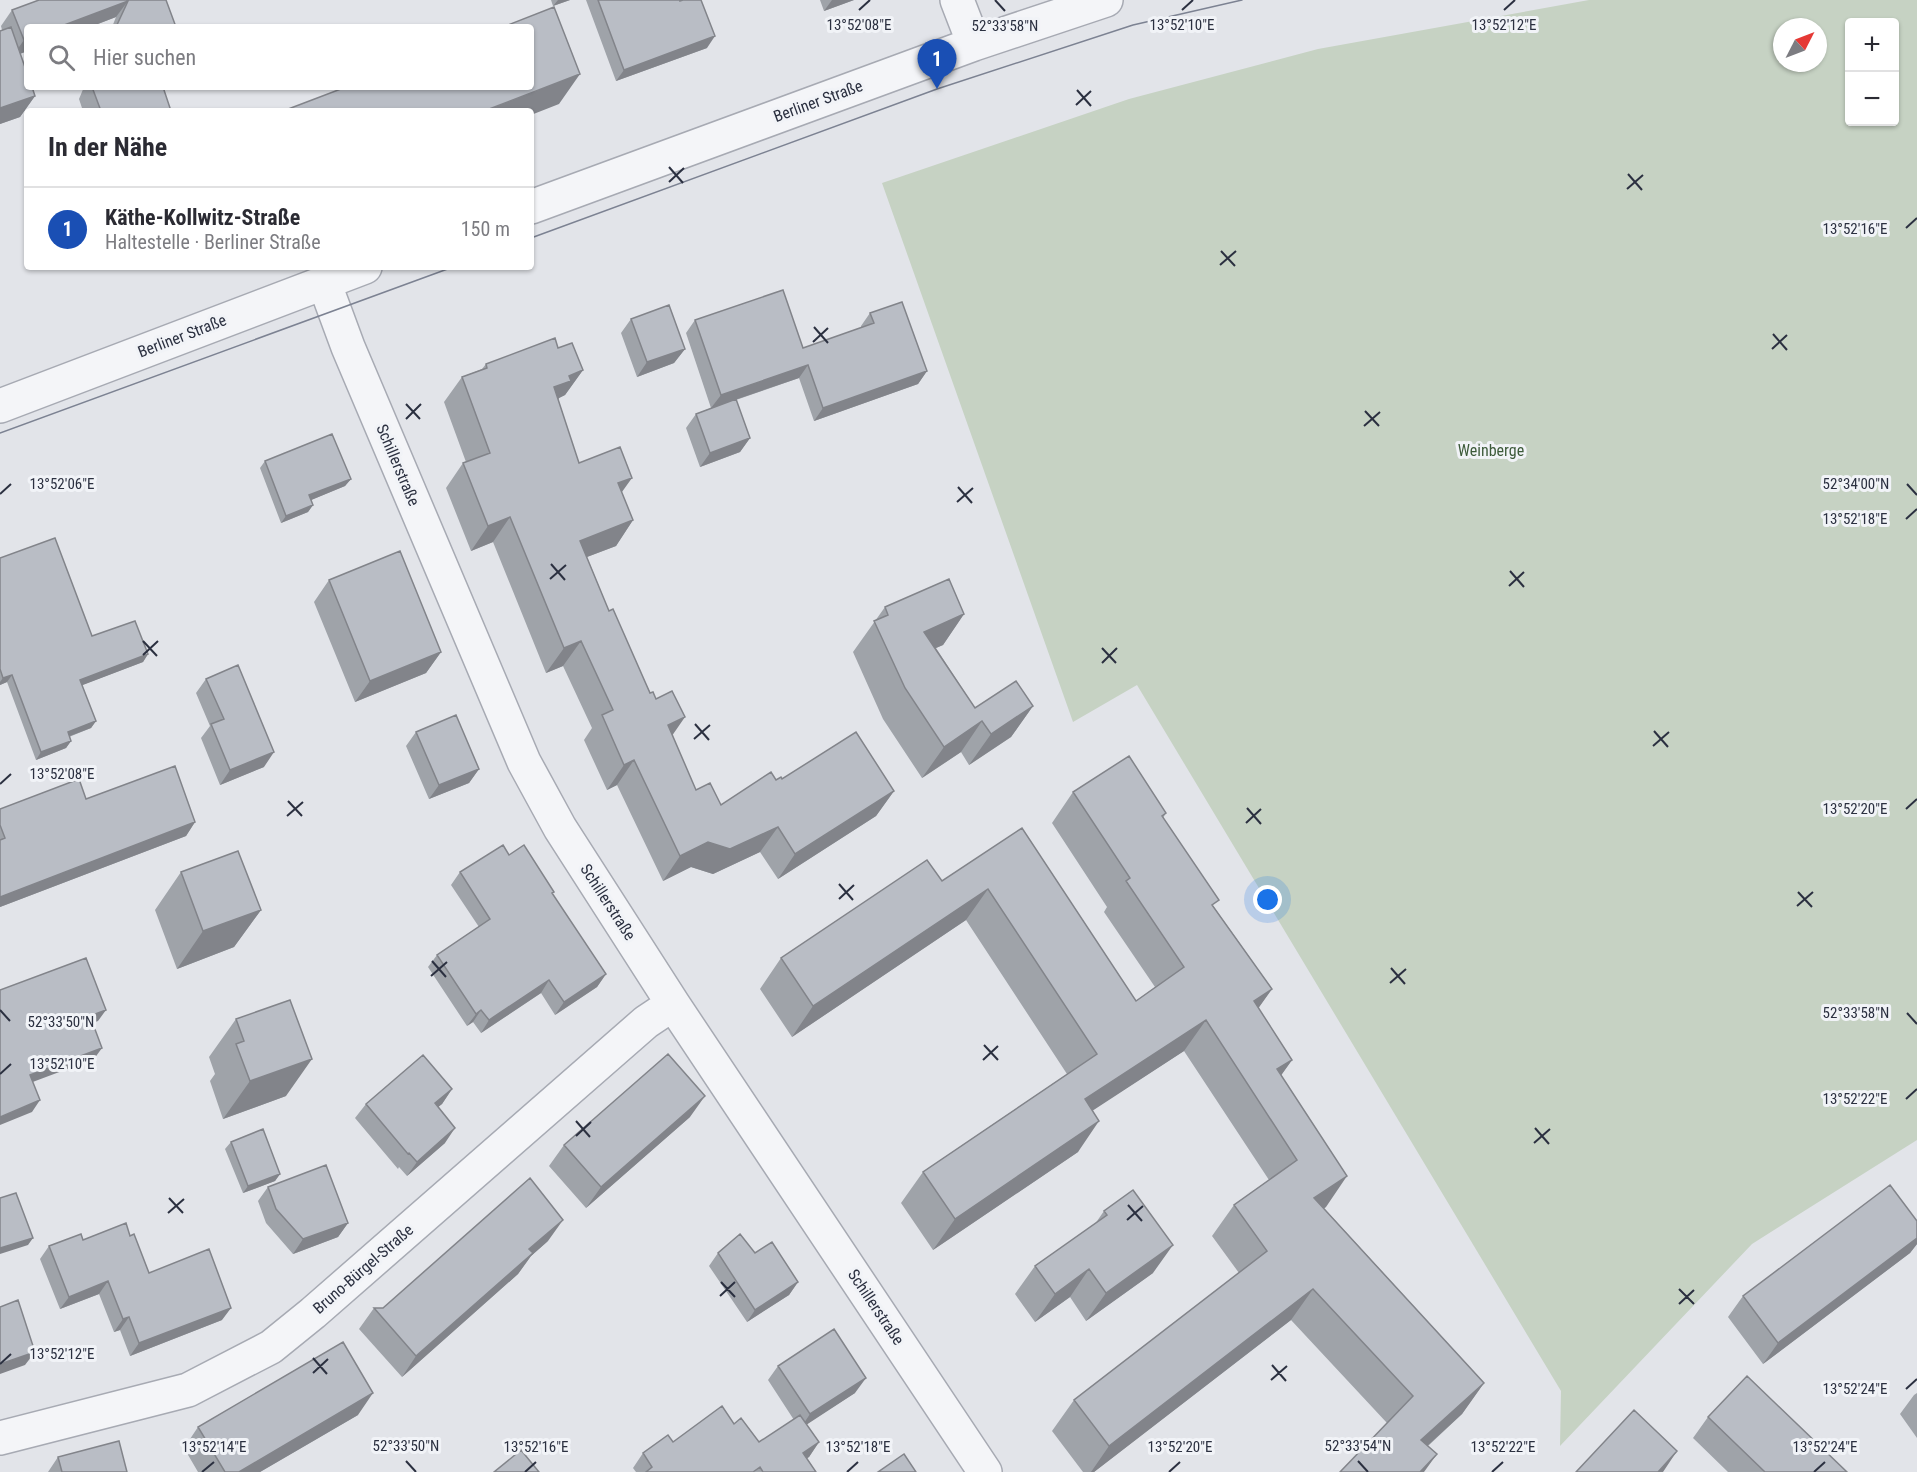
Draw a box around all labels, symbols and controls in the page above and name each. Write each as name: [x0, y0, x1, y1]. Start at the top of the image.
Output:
text: 13°52'08"E: [827, 16, 891, 34]
text: 13°52'10"E: [1150, 16, 1214, 34]
text: 13°52'12"E: [1472, 16, 1536, 34]
text: 52°33'58"N: [972, 17, 1038, 35]
north arrow: [1773, 18, 1827, 72]
map controls: [1845, 18, 1899, 126]
button: +: [1845, 18, 1899, 72]
search box: [24, 24, 534, 90]
pin: 1: [918, 40, 956, 89]
icon: search: [45, 41, 78, 74]
text: Hier suchen: [93, 45, 196, 70]
button: −: [1845, 72, 1899, 126]
street label: Berliner Straße: [771, 76, 865, 126]
text: In der Nähe: [48, 132, 167, 162]
text: Käthe-Kollwitz-Straße: [105, 205, 300, 230]
text: 1: [62, 217, 73, 241]
text: 150 m: [461, 217, 510, 241]
text: 13°52'16"E: [1823, 220, 1887, 238]
text: Haltestelle · Berliner Straße: [105, 230, 321, 254]
street label: Berliner Straße: [135, 310, 229, 362]
street label: Schillerstraße: [372, 421, 424, 509]
park label: Weinberge: [1458, 441, 1524, 460]
text: 13°52'06"E: [30, 475, 94, 493]
text: 52°34'00"N: [1823, 475, 1889, 493]
text: 13°52'18"E: [1823, 510, 1887, 528]
text: 13°52'08"E: [30, 765, 94, 783]
text: 13°52'20"E: [1823, 800, 1887, 818]
street label: Schillerstraße: [576, 860, 640, 944]
your location: [1253, 885, 1282, 914]
text: 52°33'58"N: [1823, 1004, 1889, 1022]
text: 52°33'50"N: [28, 1013, 94, 1031]
text: 13°52'10"E: [30, 1055, 94, 1073]
text: 13°52'22"E: [1823, 1090, 1887, 1108]
street label: Bruno-Bürgel-Straße: [309, 1220, 417, 1318]
street label: Schillerstraße: [844, 1266, 908, 1348]
text: 13°52'12"E: [30, 1345, 94, 1363]
text: 13°52'24"E: [1823, 1380, 1887, 1398]
text: 52°33'50"N: [373, 1437, 439, 1455]
text: 52°33'54"N: [1325, 1437, 1391, 1455]
text: 13°52'14"E: [182, 1438, 246, 1456]
text: 13°52'16"E: [504, 1438, 568, 1456]
text: 13°52'18"E: [826, 1438, 890, 1456]
text: 13°52'20"E: [1148, 1438, 1212, 1456]
text: 13°52'22"E: [1471, 1438, 1535, 1456]
text: 13°52'24"E: [1793, 1438, 1857, 1456]

